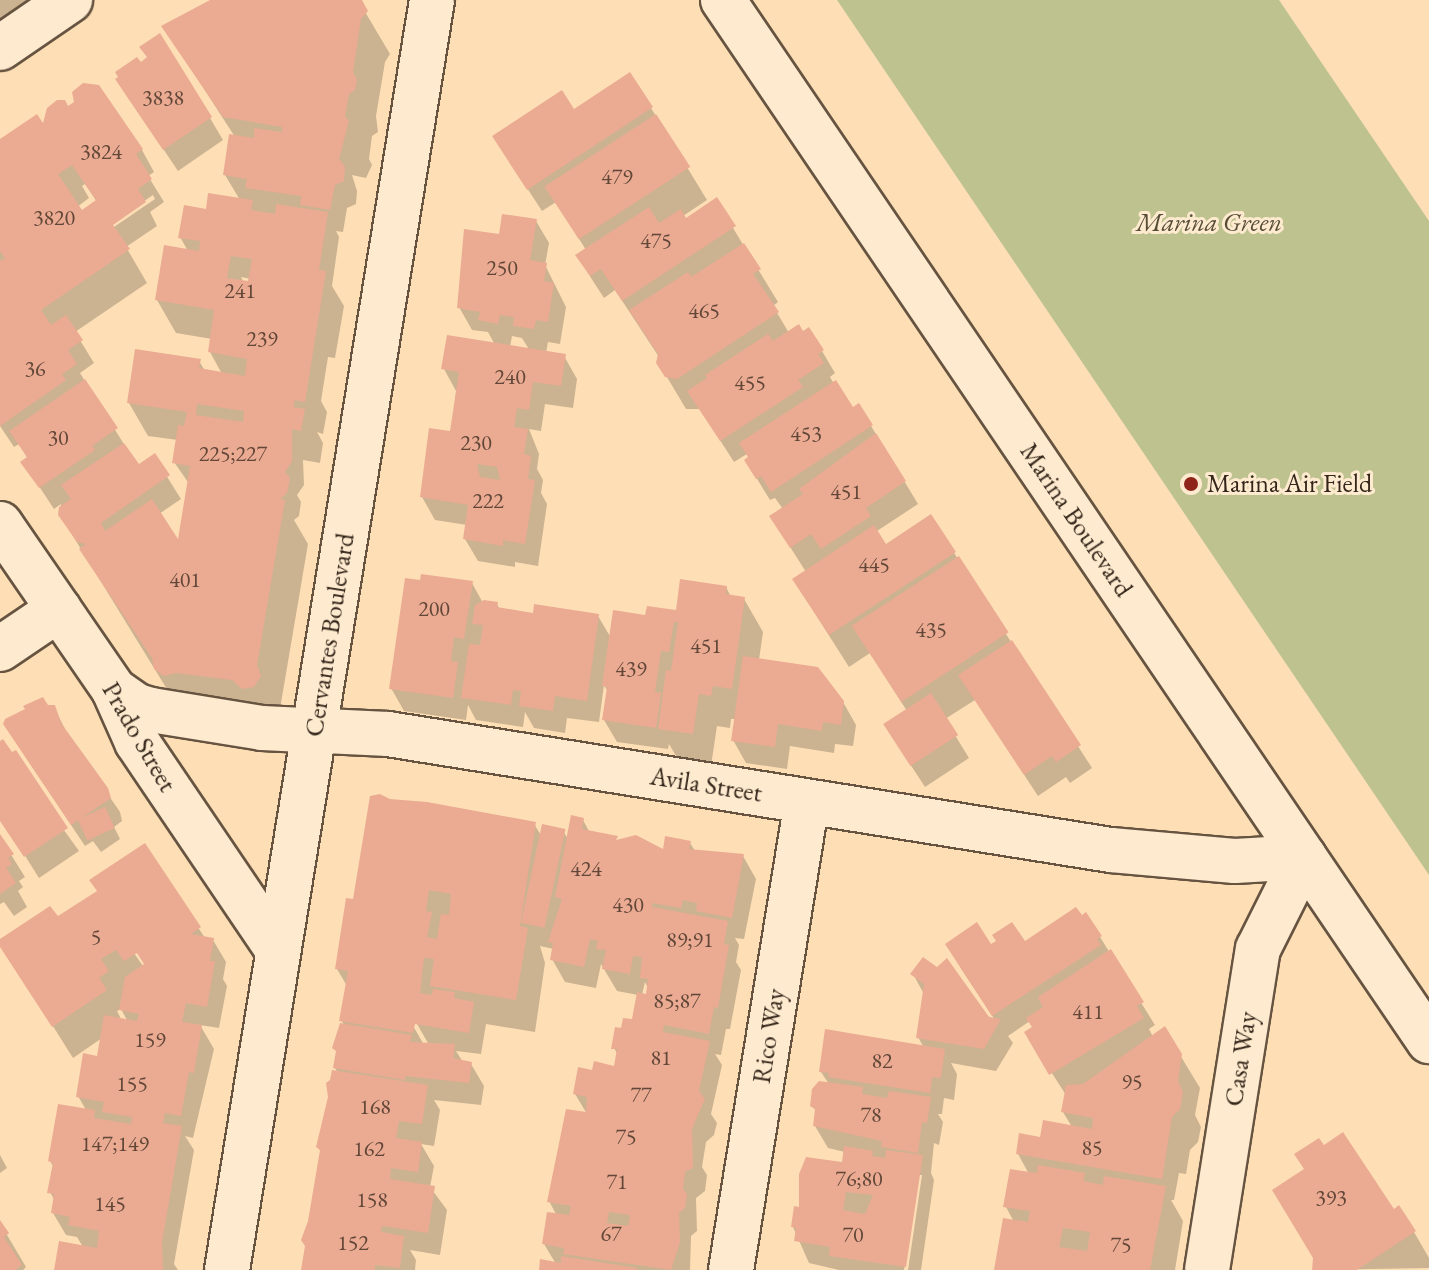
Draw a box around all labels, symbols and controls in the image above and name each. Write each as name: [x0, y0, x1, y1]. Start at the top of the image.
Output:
house number: 3838: [142, 85, 184, 111]
house number: 3824: [80, 139, 122, 165]
house number: 479: [601, 164, 633, 190]
house number: 3820: [33, 205, 75, 231]
park label: Marina Green: [1136, 207, 1282, 239]
house number: 475: [640, 228, 672, 254]
house number: 250: [486, 255, 518, 281]
house number: 241: [224, 278, 256, 304]
house number: 465: [688, 298, 720, 324]
house number: 239: [246, 326, 278, 352]
house number: 36: [24, 356, 46, 382]
house number: 240: [494, 364, 526, 390]
house number: 455: [734, 370, 766, 396]
house number: 453: [790, 421, 822, 447]
house number: 30: [47, 425, 69, 451]
house number: 230: [460, 430, 492, 456]
street label: Marina Boulevard: [1013, 437, 1139, 603]
house number: 225;227: [199, 441, 267, 467]
place label: Marina Air Field: [1207, 468, 1372, 500]
marker: Marina Air Field: [1182, 475, 1200, 493]
house number: 451: [830, 479, 862, 505]
house number: 222: [472, 488, 504, 514]
street label: Cervantes Boulevard: [299, 531, 361, 739]
house number: 445: [858, 552, 890, 578]
house number: 401: [169, 567, 201, 593]
house number: 200: [418, 596, 450, 622]
house number: 435: [915, 617, 947, 643]
house number: 451: [690, 633, 722, 659]
house number: 439: [615, 656, 647, 682]
street label: Prado Street: [95, 676, 183, 798]
street label: Avila Street: [648, 761, 764, 809]
house number: 424: [570, 856, 602, 882]
house number: 430: [612, 892, 644, 918]
house number: 5: [91, 924, 101, 950]
house number: 89;91: [666, 927, 714, 953]
street label: Rico Way: [746, 986, 792, 1086]
house number: 85;87: [653, 988, 701, 1014]
house number: 411: [1072, 999, 1104, 1025]
street label: Casa Way: [1218, 1009, 1264, 1109]
house number: 159: [134, 1027, 166, 1053]
house number: 81: [650, 1045, 672, 1071]
house number: 82: [871, 1048, 893, 1074]
house number: 95: [1121, 1069, 1143, 1095]
house number: 155: [116, 1071, 148, 1097]
house number: 77: [630, 1082, 652, 1108]
house number: 168: [359, 1094, 391, 1120]
house number: 78: [860, 1102, 882, 1128]
house number: 75: [615, 1124, 637, 1150]
house number: 147;149: [81, 1131, 149, 1157]
house number: 85: [1081, 1135, 1103, 1161]
house number: 162: [353, 1136, 385, 1162]
house number: 76;80: [835, 1166, 883, 1192]
house number: 71: [606, 1169, 628, 1195]
house number: 393: [1315, 1185, 1347, 1211]
house number: 158: [356, 1187, 388, 1213]
house number: 145: [94, 1191, 126, 1217]
house number: 67: [600, 1221, 622, 1247]
house number: 70: [842, 1222, 864, 1248]
house number: 152: [337, 1230, 369, 1256]
house number: 75: [1110, 1232, 1132, 1258]

